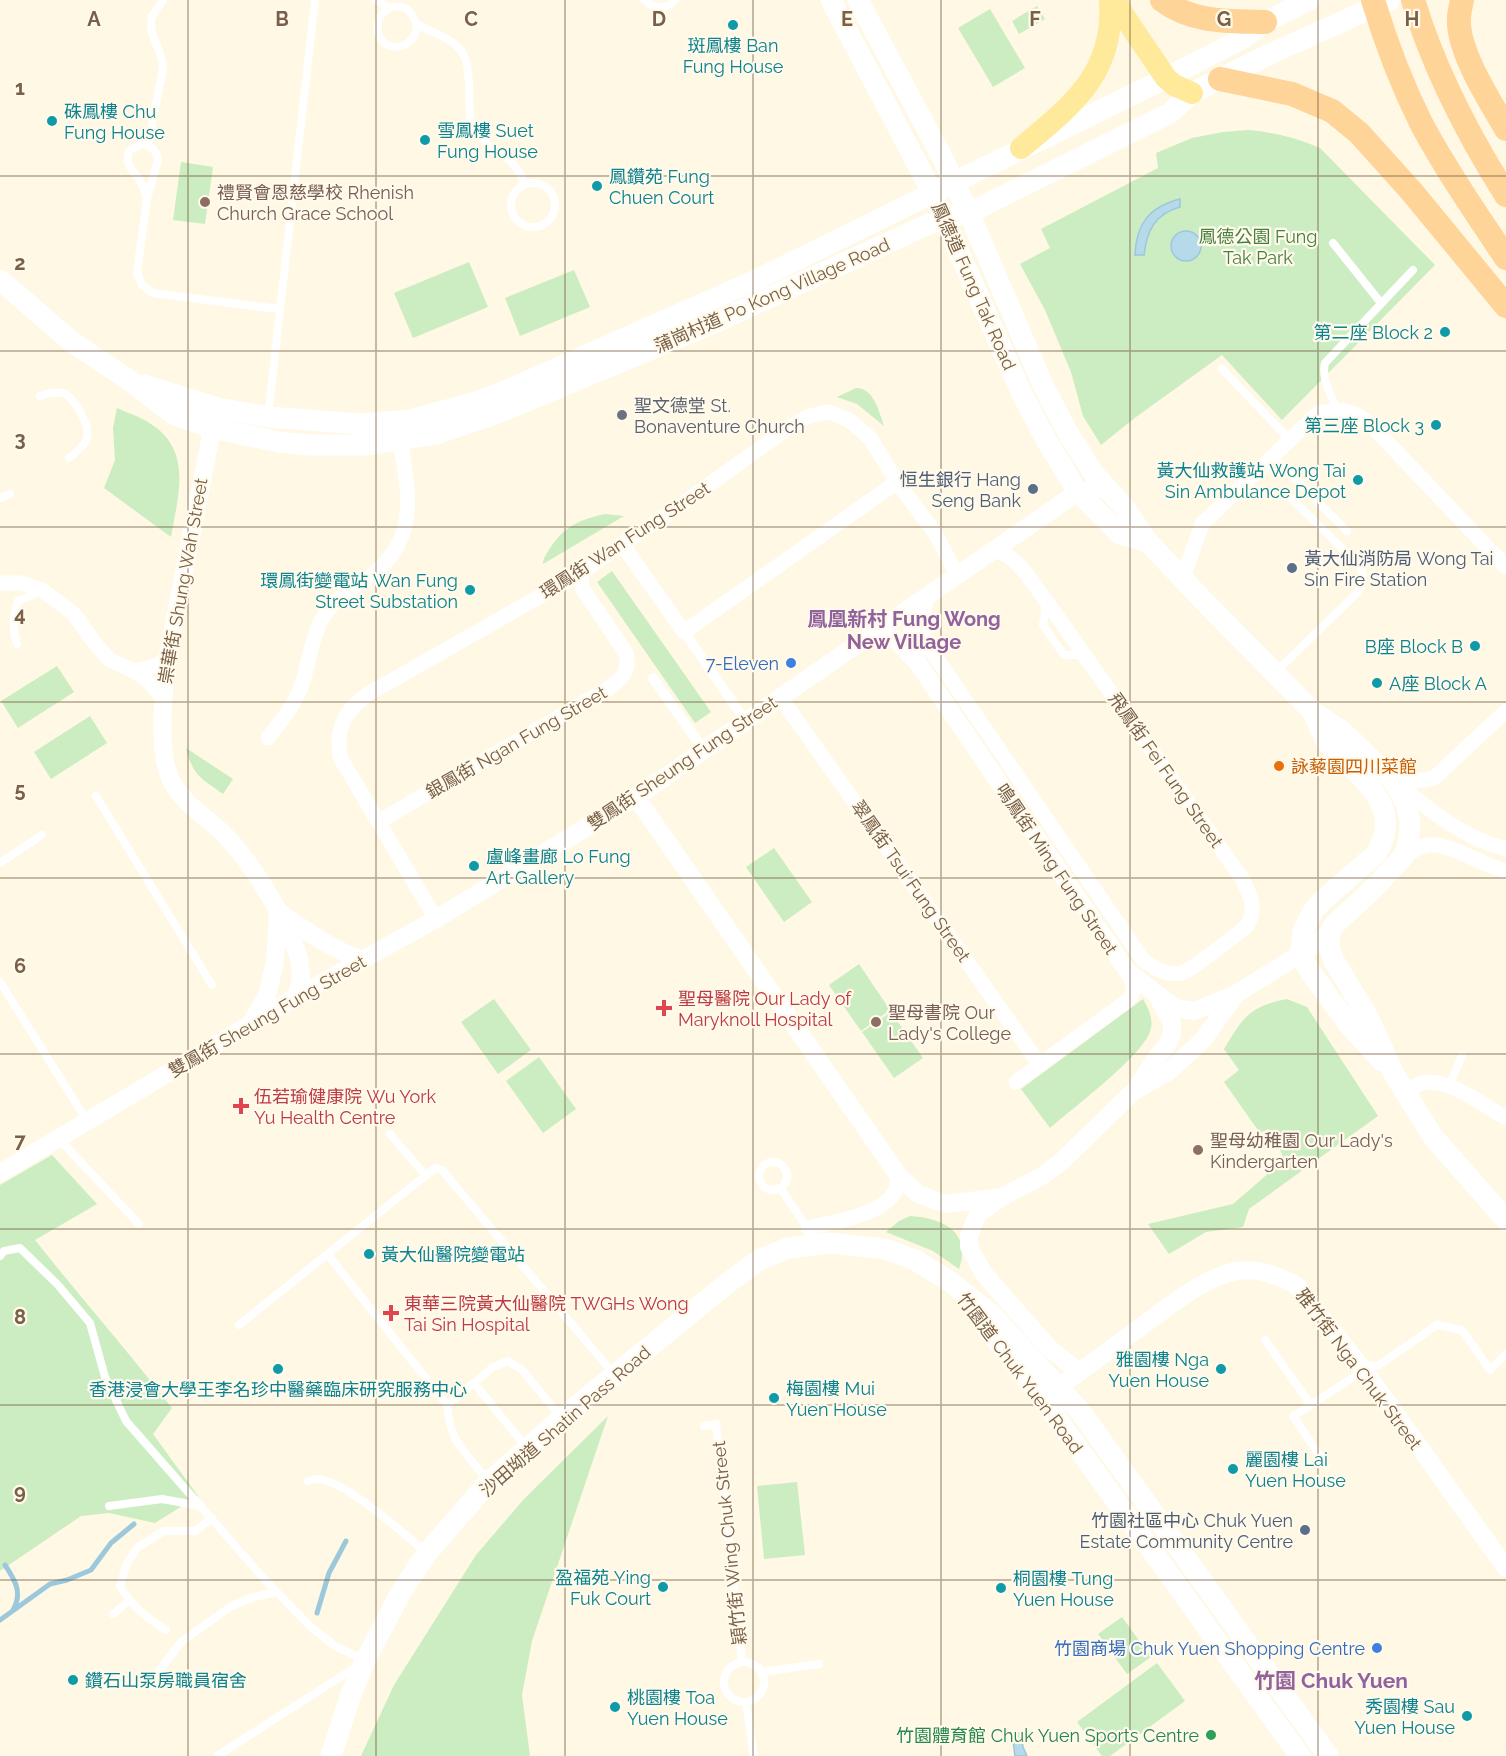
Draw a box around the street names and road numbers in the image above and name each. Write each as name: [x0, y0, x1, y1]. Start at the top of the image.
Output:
street label: 鳳德道 Fung Tak Road: [928, 199, 1020, 373]
street label: 蒲崗村道 Po Kong Village Road: [651, 233, 893, 357]
street label: 崇華街 Shung Wah Street: [155, 476, 211, 686]
street label: 環鳳街 Wan Fung Street: [536, 477, 714, 603]
street label: 銀鳳街 Ngan Fung Street: [422, 682, 610, 802]
street label: 飛鳳街 Fei Fung Street: [1104, 688, 1228, 852]
street label: 雙鳳街 Sheung Fung Street: [583, 692, 781, 834]
street label: 鳴鳳街 Ming Fung Street: [992, 780, 1122, 958]
street label: 翠鳳街 Tsui Fung Street: [847, 796, 975, 966]
street label: 雙鳳街 Sheung Fung Street: [165, 951, 369, 1081]
street label: 雅竹街 Nga Chuk Street: [1292, 1285, 1426, 1453]
street label: 竹園道 Chuk Yuen Road: [953, 1289, 1087, 1457]
street label: 沙田坳道 Shatin Pass Road: [476, 1341, 654, 1501]
street label: 穎竹街 Wing Chuk Street: [708, 1440, 750, 1646]

